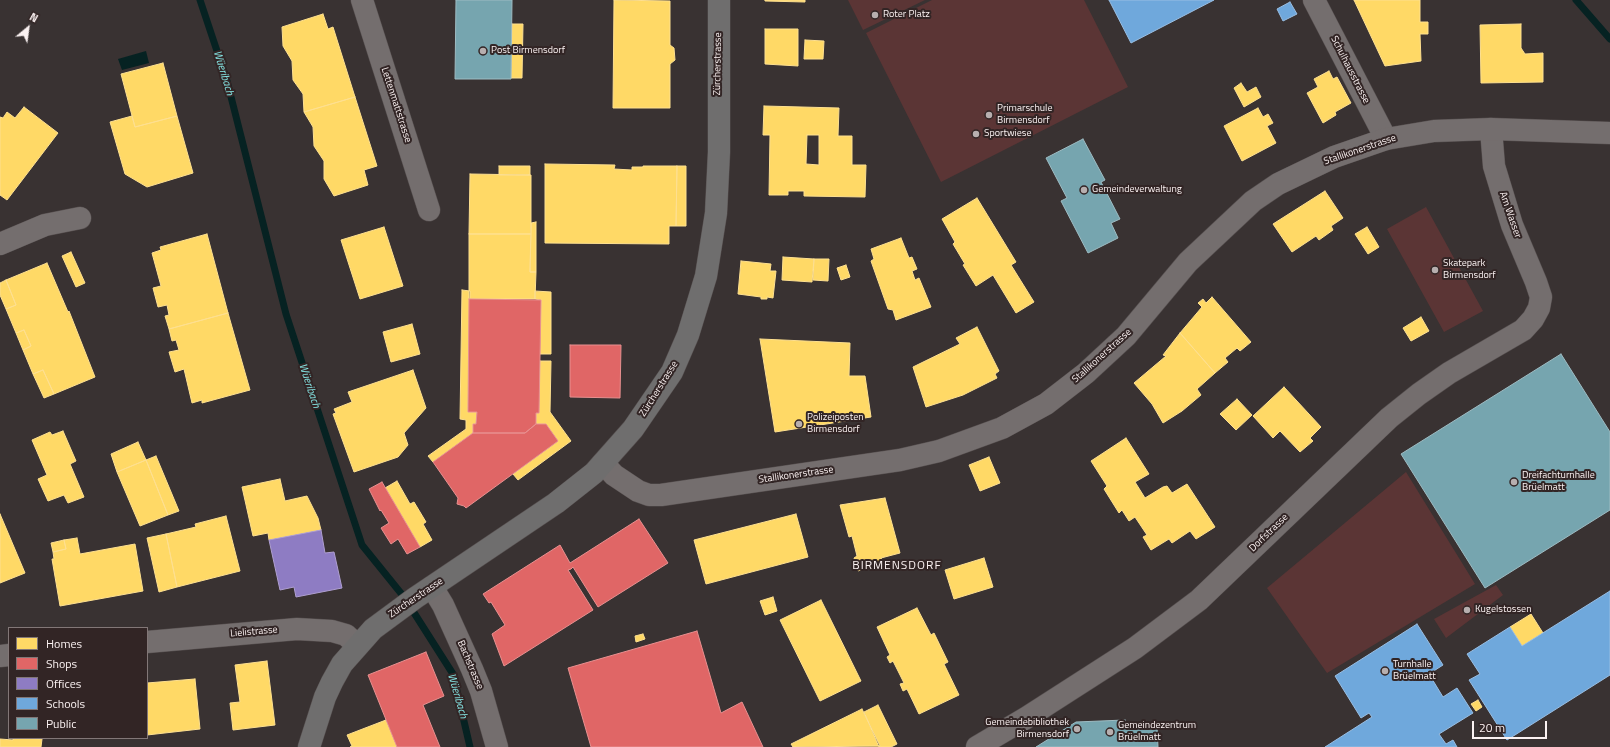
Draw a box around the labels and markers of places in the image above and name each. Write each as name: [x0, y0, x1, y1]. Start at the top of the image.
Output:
place label: Roter Platz: [883, 9, 930, 21]
marker: Roter Platz: [870, 10, 880, 20]
place label: Post Birmensdorf: [491, 45, 565, 57]
marker: Post Birmensdorf: [478, 46, 488, 56]
place label: Primarschule Birmensdorf: [997, 103, 1052, 126]
marker: Primarschule Birmensdorf: [984, 110, 994, 120]
place label: Sportwiese: [984, 128, 1031, 140]
marker: Sportwiese: [971, 129, 981, 139]
place label: Gemeindeverwaltung: [1092, 184, 1182, 196]
marker: Gemeindeverwaltung: [1079, 185, 1089, 195]
place label: Skatepark Birmensdorf: [1443, 258, 1496, 282]
marker: Skatepark Birmensdorf: [1430, 265, 1440, 275]
place label: Polizeiposten Birmensdorf: [807, 412, 864, 436]
marker: Polizeiposten Birmensdorf: [794, 419, 804, 429]
place label: Dreifachturnhalle Brüelmatt: [1522, 470, 1595, 494]
marker: Dreifachturnhalle Brüelmatt: [1509, 477, 1519, 487]
place label: Kugelstossen: [1475, 604, 1532, 616]
marker: Kugelstossen: [1462, 605, 1472, 615]
place label: Turnhalle Brüelmatt: [1393, 659, 1436, 682]
marker: Turnhalle Brüelmatt: [1380, 666, 1390, 676]
place label: Gemeindebibliothek Birmensdorf: [985, 717, 1069, 740]
place label: Gemeindezentrum Brüelmatt: [1118, 720, 1196, 744]
marker: Gemeindebibliothek Birmensdorf: [1072, 724, 1082, 734]
marker: Gemeindezentrum Brüelmatt: [1105, 727, 1115, 737]

